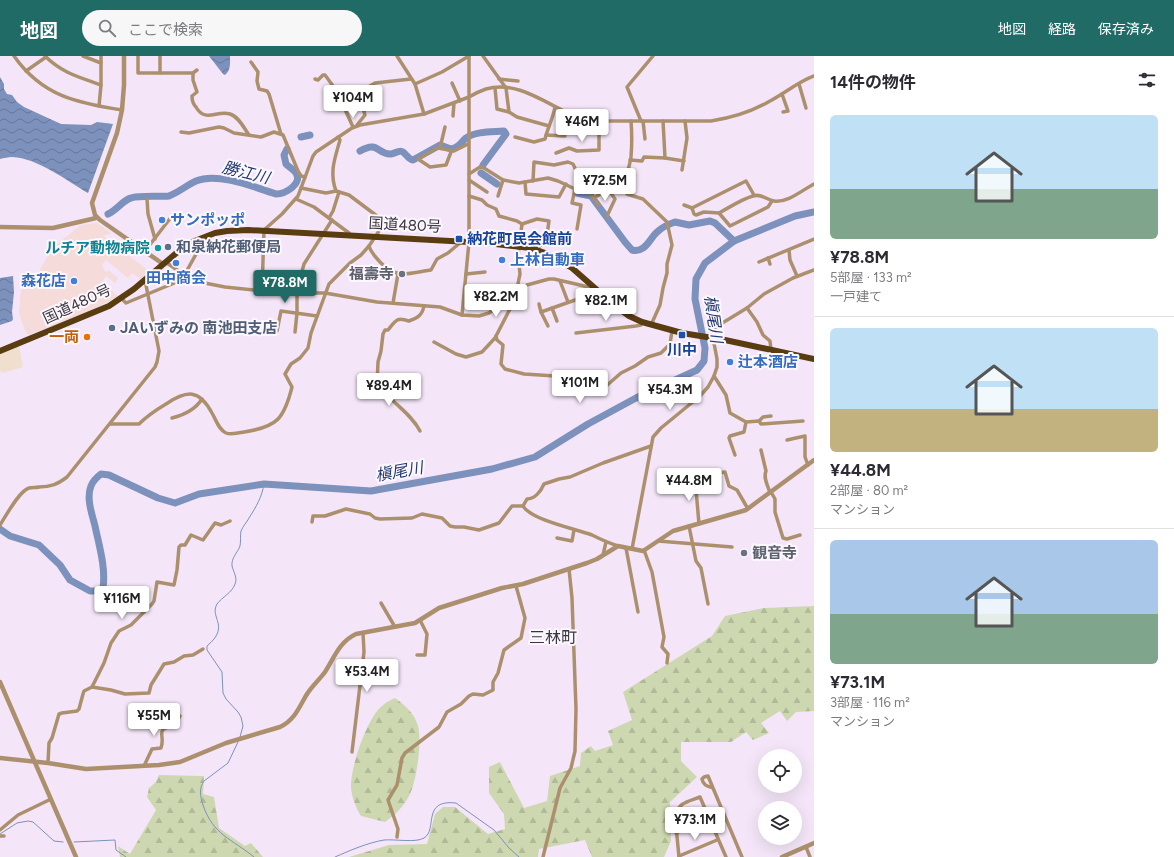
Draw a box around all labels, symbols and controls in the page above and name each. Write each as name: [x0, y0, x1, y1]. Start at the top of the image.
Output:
search box: [82, 10, 362, 46]
icon: search: [96, 17, 118, 39]
text: 地図: [20, 19, 58, 42]
text: ここで検索: [128, 21, 203, 39]
text: 地図: [998, 21, 1026, 38]
text: 経路: [1048, 21, 1076, 38]
text: 保存済み: [1098, 21, 1154, 38]
icon: filters: [1136, 69, 1158, 91]
text: 14件の物件: [830, 72, 916, 92]
pin: ¥104M: [325, 85, 381, 119]
text: ¥104M: [332, 90, 374, 105]
pin: ¥46M: [558, 109, 606, 143]
text: ¥46M: [565, 114, 599, 129]
icon: home: [958, 141, 1030, 213]
water label: 勝江川: [220, 157, 273, 188]
pin: ¥72.5M: [572, 168, 638, 202]
text: ¥72.5M: [583, 173, 627, 188]
place label: サンポッポ: [170, 211, 245, 229]
street label: 国道480号: [368, 214, 442, 236]
marker: サンポッポ: [157, 215, 167, 225]
place label: 納花町民会館前: [467, 230, 572, 248]
marker: 納花町民会館前: [454, 234, 464, 244]
place label: 和泉納花郵便局: [176, 238, 281, 256]
place label: ルチア動物病院: [45, 239, 150, 257]
marker: 和泉納花郵便局: [163, 242, 173, 252]
marker: ルチア動物病院: [153, 243, 163, 253]
text: ¥78.8M: [830, 247, 889, 267]
place label: 上林自動車: [510, 251, 585, 269]
marker: 上林自動車: [497, 255, 507, 265]
marker: 田中商会: [171, 258, 181, 268]
place label: 福壽寺: [348, 265, 394, 283]
place label: 田中商会: [146, 269, 206, 287]
marker: 福壽寺: [397, 269, 407, 279]
pin: ¥78.8M: [252, 270, 318, 304]
text: 5部屋 · 133 m²: [830, 270, 912, 285]
place label: 森花店: [21, 272, 66, 290]
text: ¥78.8M: [262, 275, 308, 290]
marker: 森花店: [69, 276, 79, 286]
street label: 国道480号: [40, 280, 114, 328]
pin: ¥82.2M: [463, 284, 529, 318]
pin: ¥82.1M: [573, 288, 639, 322]
text: ¥82.2M: [473, 289, 519, 304]
text: 一戸建て: [830, 289, 882, 304]
text: ¥82.1M: [584, 293, 628, 308]
water label: 槇尾川: [701, 294, 727, 346]
place label: JAいずみの 南池田支店: [120, 319, 278, 337]
marker: JAいずみの 南池田支店: [107, 323, 117, 333]
place label: 一両: [49, 328, 79, 346]
marker: 川中: [677, 330, 687, 340]
marker: 一両: [82, 332, 92, 342]
place label: 川中: [667, 341, 697, 359]
place label: 辻本酒店: [738, 353, 798, 371]
icon: home: [958, 354, 1030, 426]
marker: 辻本酒店: [725, 357, 735, 367]
pin: ¥101M: [552, 370, 608, 404]
pin: ¥89.4M: [356, 373, 422, 407]
text: ¥101M: [561, 375, 599, 390]
pin: ¥54.3M: [637, 377, 703, 411]
text: ¥89.4M: [366, 378, 412, 393]
text: ¥54.3M: [647, 382, 693, 397]
water label: 槇尾川: [374, 458, 426, 485]
text: ¥44.8M: [830, 460, 891, 480]
pin: ¥44.8M: [656, 468, 722, 502]
text: ¥44.8M: [666, 473, 712, 488]
text: 2部屋 · 80 m²: [830, 483, 908, 498]
text: マンション: [830, 502, 895, 517]
place label: 観音寺: [752, 544, 797, 562]
marker: 観音寺: [739, 548, 749, 558]
icon: home: [958, 566, 1030, 638]
pin: ¥116M: [94, 586, 150, 620]
text: ¥116M: [103, 591, 141, 606]
district label: 三林町: [529, 628, 577, 647]
pin: ¥53.4M: [334, 659, 400, 693]
text: ¥53.4M: [344, 664, 390, 679]
text: ¥73.1M: [830, 672, 885, 692]
text: 3部屋 · 116 m²: [830, 695, 910, 710]
pin: ¥55M: [130, 703, 178, 737]
text: ¥55M: [137, 708, 171, 723]
text: マンション: [830, 714, 895, 729]
map controls: [758, 749, 802, 845]
button: locate: [758, 749, 802, 793]
button: layers: [758, 801, 802, 845]
pin: ¥73.1M: [662, 807, 728, 841]
text: ¥73.1M: [674, 812, 716, 827]

